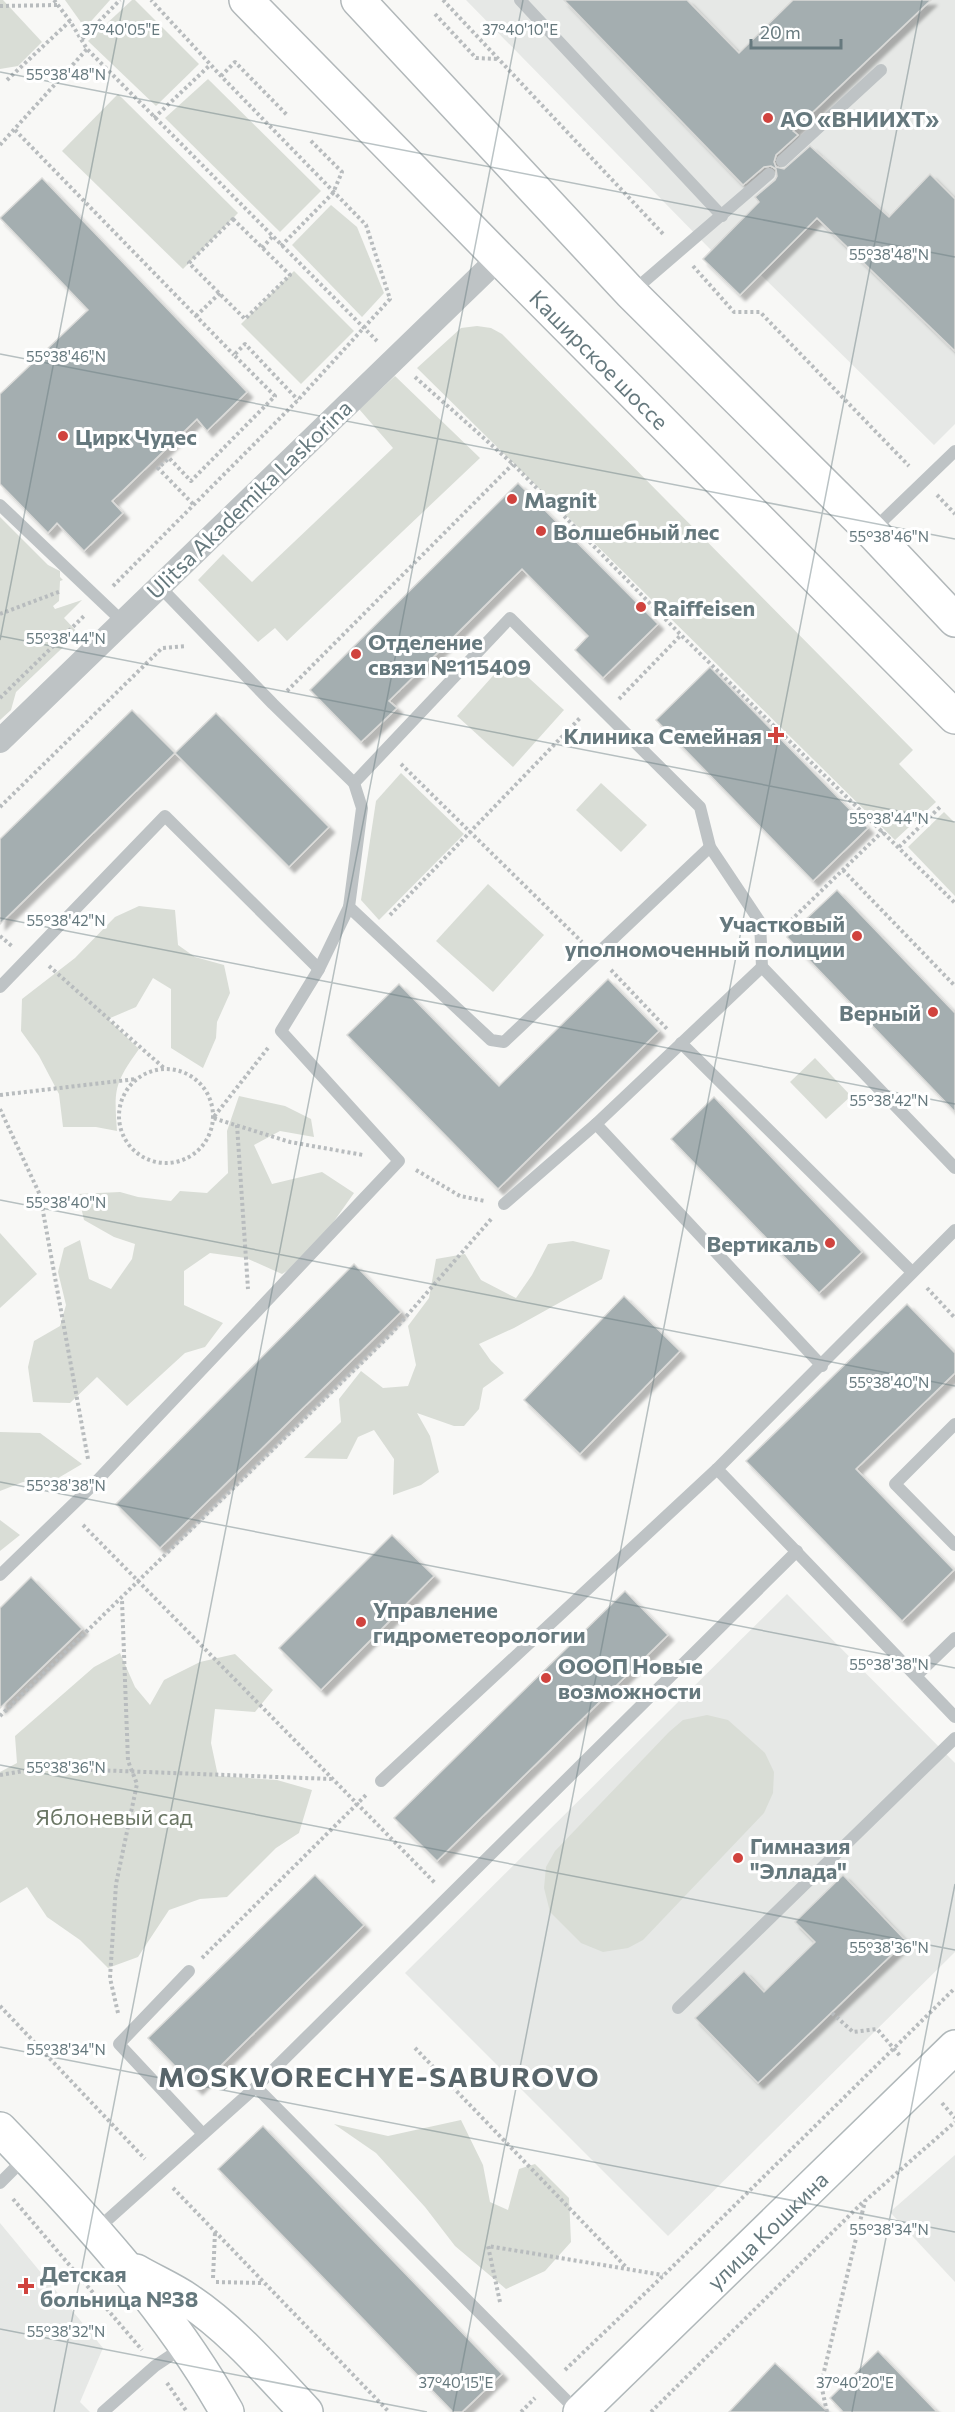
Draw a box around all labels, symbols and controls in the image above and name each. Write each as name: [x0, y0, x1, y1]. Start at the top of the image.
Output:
scale bar: [751, 12, 841, 50]
text: 37°40'05"E: [82, 20, 160, 38]
text: 37°40'10"E: [482, 20, 558, 38]
text: 20 m: [760, 21, 801, 43]
text: 55°38'48"N: [26, 65, 106, 83]
place label: АО «ВНИИХТ»: [780, 105, 939, 132]
marker: АО «ВНИИХТ»: [761, 111, 775, 125]
text: 55°38'48"N: [849, 245, 929, 263]
street label: Каширское шоссе: [524, 284, 675, 435]
text: 55°38'46"N: [26, 347, 106, 365]
street label: Ulitsa Akademika Laskorina: [141, 394, 357, 604]
place label: Цирк Чудес: [75, 423, 197, 450]
marker: Цирк Чудес: [56, 429, 70, 443]
place label: Magnit: [524, 486, 597, 513]
marker: Magnit: [505, 492, 519, 506]
place label: Волшебный лес: [553, 518, 719, 545]
marker: Волшебный лес: [534, 524, 548, 538]
text: 55°38'46"N: [849, 527, 929, 545]
place label: Raiffeisen: [653, 594, 755, 621]
marker: Raiffeisen: [634, 600, 648, 614]
place label: Отделение связи №115409: [368, 628, 531, 680]
text: 55°38'44"N: [26, 629, 106, 647]
marker: Отделение связи №115409: [349, 647, 363, 661]
place label: Клиника Семейная: [563, 722, 762, 749]
marker: Клиника Семейная: [767, 726, 785, 744]
text: 55°38'44"N: [849, 809, 929, 827]
place label: Участковый уполномоченный полиции: [565, 910, 845, 962]
text: 55°38'42"N: [27, 911, 105, 929]
marker: Участковый уполномоченный полиции: [850, 929, 864, 943]
place label: Верный: [839, 999, 921, 1026]
marker: Верный: [926, 1005, 940, 1019]
text: 55°38'42"N: [850, 1091, 928, 1109]
text: 55°38'40"N: [26, 1193, 106, 1211]
place label: Вертикаль: [707, 1230, 818, 1257]
marker: Вертикаль: [823, 1236, 837, 1250]
text: 55°38'40"N: [849, 1373, 929, 1391]
text: 55°38'38"N: [26, 1476, 106, 1494]
place label: Управление гидрометеорологии: [373, 1596, 586, 1648]
marker: Управление гидрометеорологии: [354, 1615, 368, 1629]
place label: ОООП Новые возможности: [558, 1652, 703, 1704]
text: 55°38'38"N: [849, 1655, 929, 1673]
marker: ОООП Новые возможности: [539, 1671, 553, 1685]
text: 55°38'36"N: [26, 1758, 106, 1776]
park label: Яблоневый сад: [35, 1803, 193, 1830]
place label: Гимназия "Эллада": [750, 1832, 850, 1884]
marker: Гимназия "Эллада": [731, 1851, 745, 1865]
text: 55°38'36"N: [849, 1938, 929, 1956]
text: 55°38'34"N: [26, 2040, 106, 2058]
district label: MOSKVORECHYE-SABUROVO: [158, 2059, 600, 2093]
street label: улица Кошкина: [701, 2165, 833, 2295]
text: 55°38'34"N: [849, 2220, 929, 2238]
place label: Детская больница №38: [40, 2260, 198, 2312]
marker: Детская больница №38: [17, 2277, 35, 2295]
text: 55°38'32"N: [27, 2322, 105, 2340]
text: 37°40'15"E: [419, 2373, 494, 2391]
text: 37°40'20"E: [816, 2373, 894, 2391]

